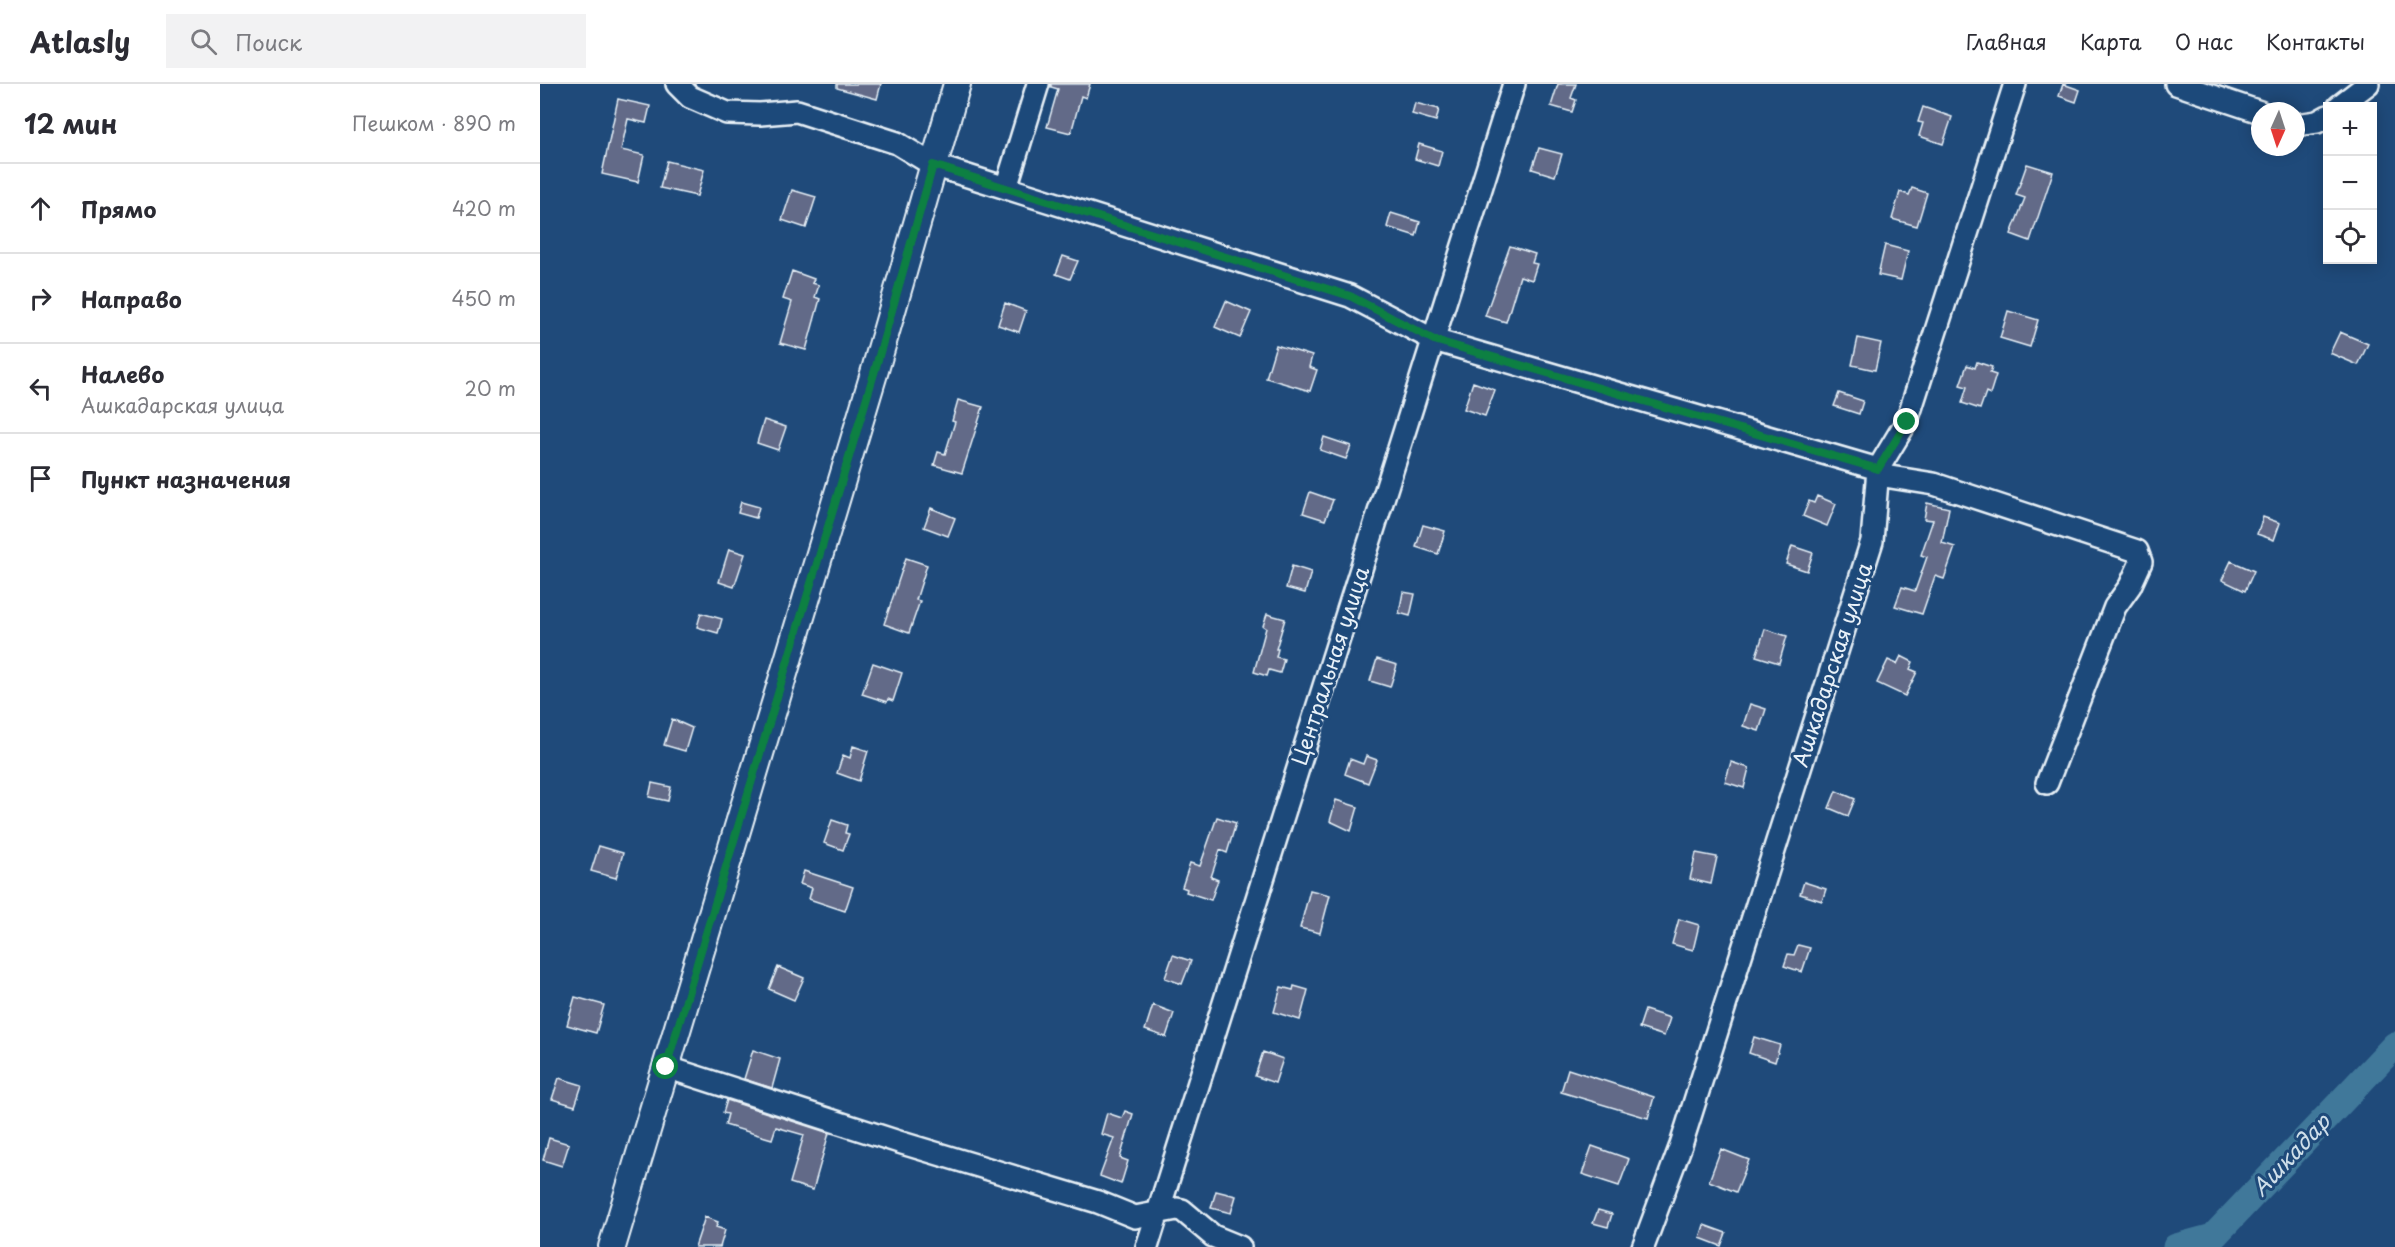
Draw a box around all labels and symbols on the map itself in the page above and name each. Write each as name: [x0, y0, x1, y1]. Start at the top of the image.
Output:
north arrow: [2251, 102, 2305, 156]
route end: [1893, 408, 1919, 434]
street label: Ашкадарская улица: [1783, 557, 1880, 771]
street label: Центральная улица: [1282, 561, 1377, 769]
route start: [652, 1053, 678, 1079]
water label: Ашкадар: [2243, 1104, 2338, 1203]

